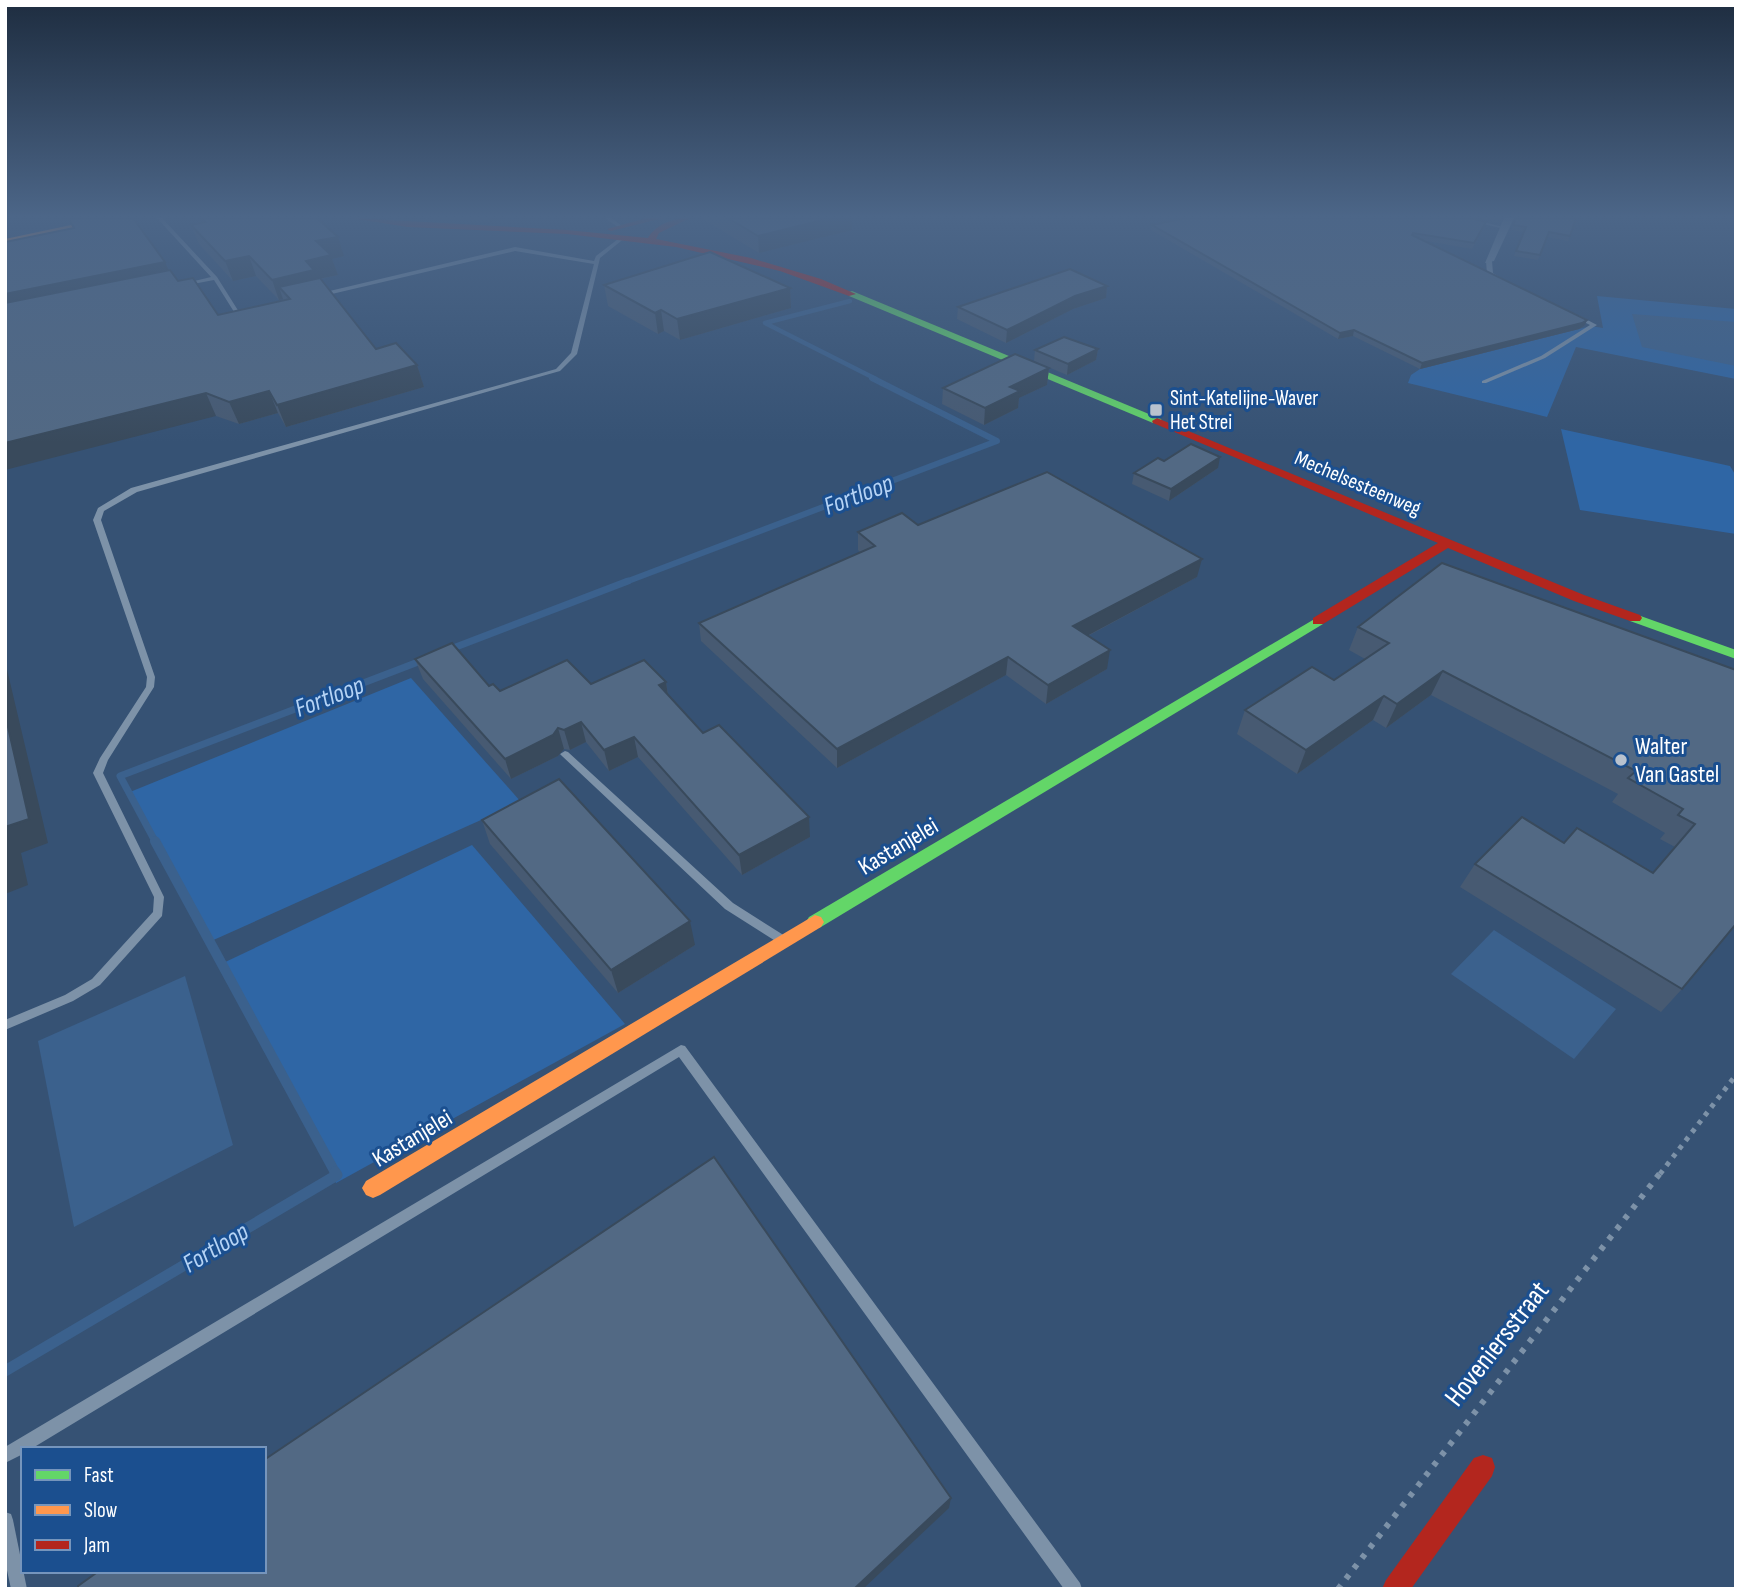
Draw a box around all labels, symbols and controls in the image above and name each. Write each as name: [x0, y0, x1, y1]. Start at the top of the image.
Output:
place label: Sint-Katelijne-Waver Het Strei: [1170, 386, 1318, 435]
marker: Sint-Katelijne-Waver Het Strei: [1148, 402, 1164, 418]
street label: Mechelsesteenweg: [1291, 446, 1425, 521]
water label: Fortloop: [820, 468, 898, 523]
water label: Fortloop: [291, 670, 369, 725]
place label: Walter Van Gastel: [1635, 732, 1719, 789]
marker: Walter Van Gastel: [1613, 752, 1629, 768]
street label: Kastanjelei: [853, 811, 943, 881]
street label: Kastanjelei: [367, 1103, 457, 1173]
water label: Fortloop: [177, 1216, 255, 1280]
street label: Hoveniersstraat: [1438, 1275, 1556, 1413]
legend: [21, 1447, 266, 1573]
text: Fast: [84, 1463, 114, 1488]
text: Slow: [84, 1498, 118, 1523]
text: Jam: [83, 1533, 110, 1558]

